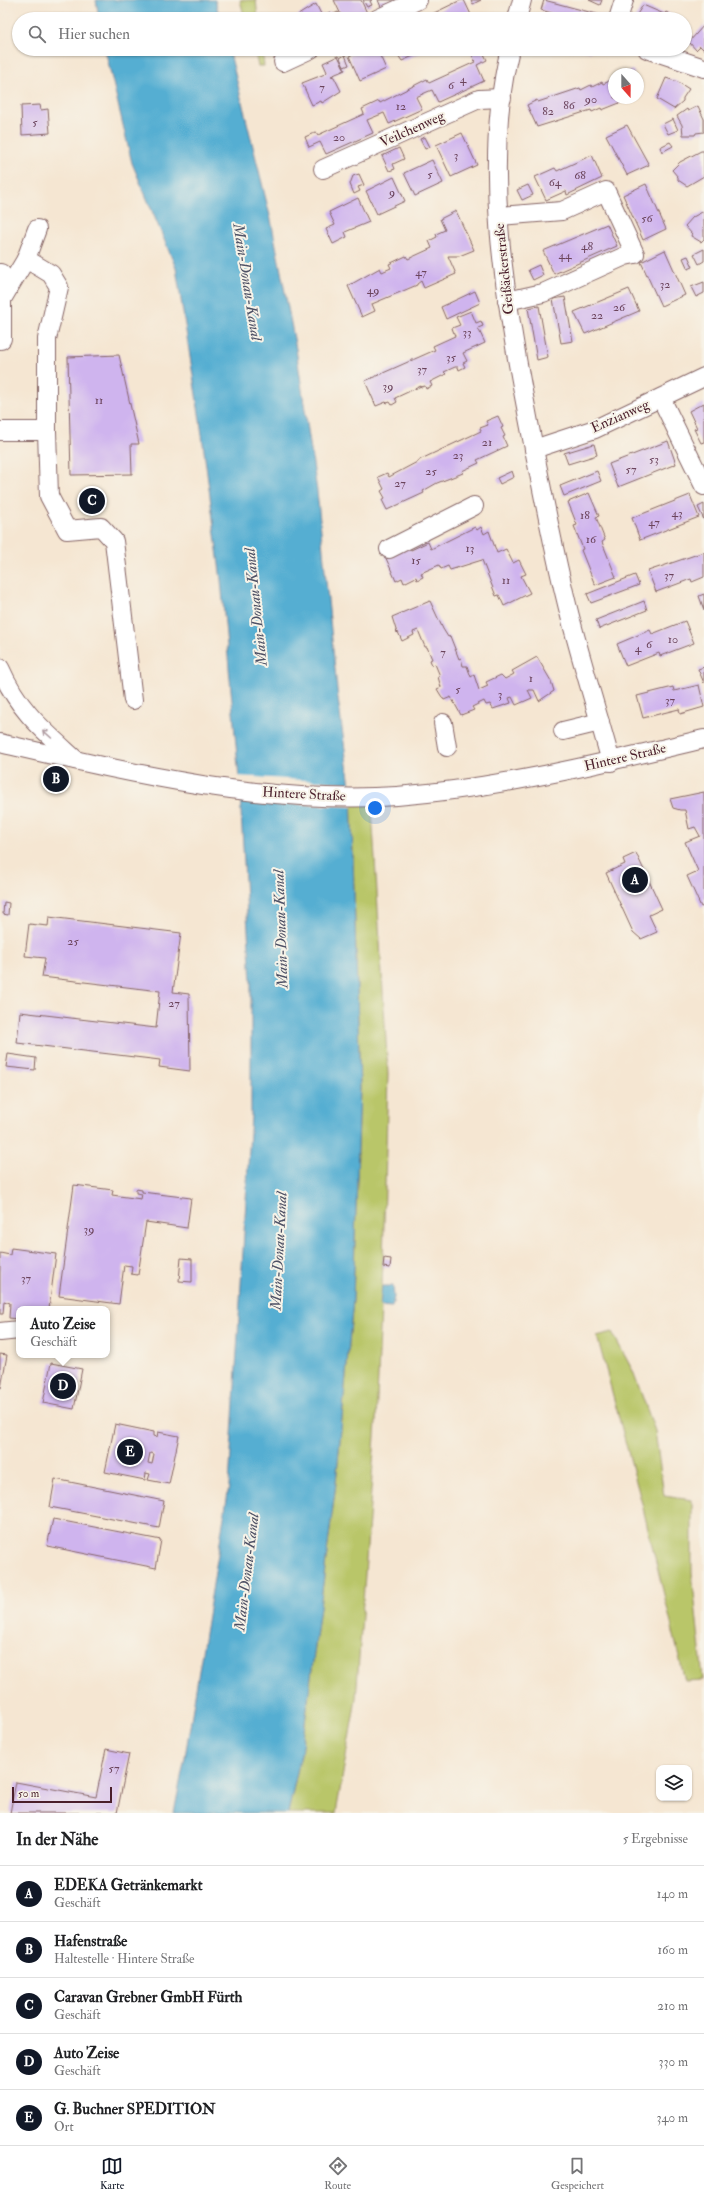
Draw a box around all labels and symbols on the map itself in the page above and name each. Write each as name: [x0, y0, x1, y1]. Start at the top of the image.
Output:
north arrow: [608, 68, 644, 104]
house number: 4: [460, 72, 467, 87]
house number: 6: [448, 78, 455, 93]
house number: 7: [319, 80, 325, 95]
house number: 90: [584, 92, 597, 107]
house number: 86: [563, 98, 576, 113]
house number: 12: [396, 99, 406, 114]
house number: 82: [542, 104, 554, 119]
street label: Veilchenweg: [377, 107, 448, 151]
house number: 5: [32, 115, 38, 130]
house number: 20: [333, 130, 345, 145]
house number: 3: [454, 148, 458, 163]
house number: 5: [427, 167, 433, 182]
house number: 68: [574, 168, 586, 183]
house number: 64: [549, 175, 562, 190]
house number: 9: [388, 185, 395, 200]
house number: 56: [641, 211, 654, 226]
water label: Main-Donau-Kanal: [228, 221, 266, 343]
street label: Geißäckerstraße: [491, 222, 517, 315]
house number: 48: [581, 239, 593, 254]
house number: 44: [559, 248, 572, 263]
house number: 47: [415, 265, 427, 280]
house number: 32: [660, 277, 670, 292]
house number: 49: [367, 283, 379, 298]
house number: 26: [613, 300, 626, 315]
house number: 22: [591, 308, 603, 323]
house number: 33: [462, 325, 472, 340]
house number: 35: [446, 350, 457, 365]
house number: 37: [417, 362, 428, 377]
house number: 39: [383, 379, 393, 394]
house number: 11: [95, 393, 103, 408]
street label: Enzianweg: [588, 395, 653, 436]
house number: 21: [482, 435, 492, 450]
house number: 23: [453, 448, 463, 463]
house number: 53: [649, 452, 659, 467]
house number: 57: [626, 462, 637, 477]
house number: 25: [425, 464, 437, 479]
house number: 27: [394, 476, 406, 491]
pin: C: [79, 486, 105, 516]
house number: 43: [671, 506, 683, 521]
house number: 18: [580, 508, 590, 523]
house number: 47: [648, 515, 660, 530]
house number: 16: [586, 532, 597, 547]
house number: 13: [466, 541, 474, 556]
water label: Main-Donau-Kanal: [240, 546, 272, 668]
house number: 15: [411, 553, 421, 568]
house number: 37: [664, 568, 675, 583]
house number: 11: [502, 573, 510, 588]
house number: 10: [668, 632, 678, 647]
house number: 6: [646, 637, 653, 652]
house number: 4: [635, 641, 642, 656]
house number: 7: [440, 645, 446, 660]
house number: 1: [529, 671, 533, 686]
house number: 5: [455, 682, 461, 697]
house number: 3: [498, 687, 502, 702]
house number: 37: [665, 693, 676, 708]
one-way arrow: [42, 729, 52, 739]
street label: Hintere Straße: [582, 739, 668, 775]
pin: B: [43, 764, 69, 794]
street label: Hintere Straße: [262, 783, 346, 805]
your location: [365, 798, 385, 818]
pin: A: [622, 865, 648, 895]
water label: Main-Donau-Kanal: [269, 868, 293, 989]
house number: 25: [67, 934, 79, 949]
house number: 27: [168, 996, 180, 1011]
water label: Main-Donau-Kanal: [266, 1190, 292, 1312]
house number: 39: [84, 1222, 94, 1237]
house number: 37: [21, 1271, 32, 1286]
pin: D: [50, 1371, 76, 1401]
pin: E: [117, 1437, 143, 1467]
water label: Main-Donau-Kanal: [230, 1511, 264, 1633]
house number: 57: [109, 1761, 120, 1776]
scale bar: [12, 1785, 112, 1804]

